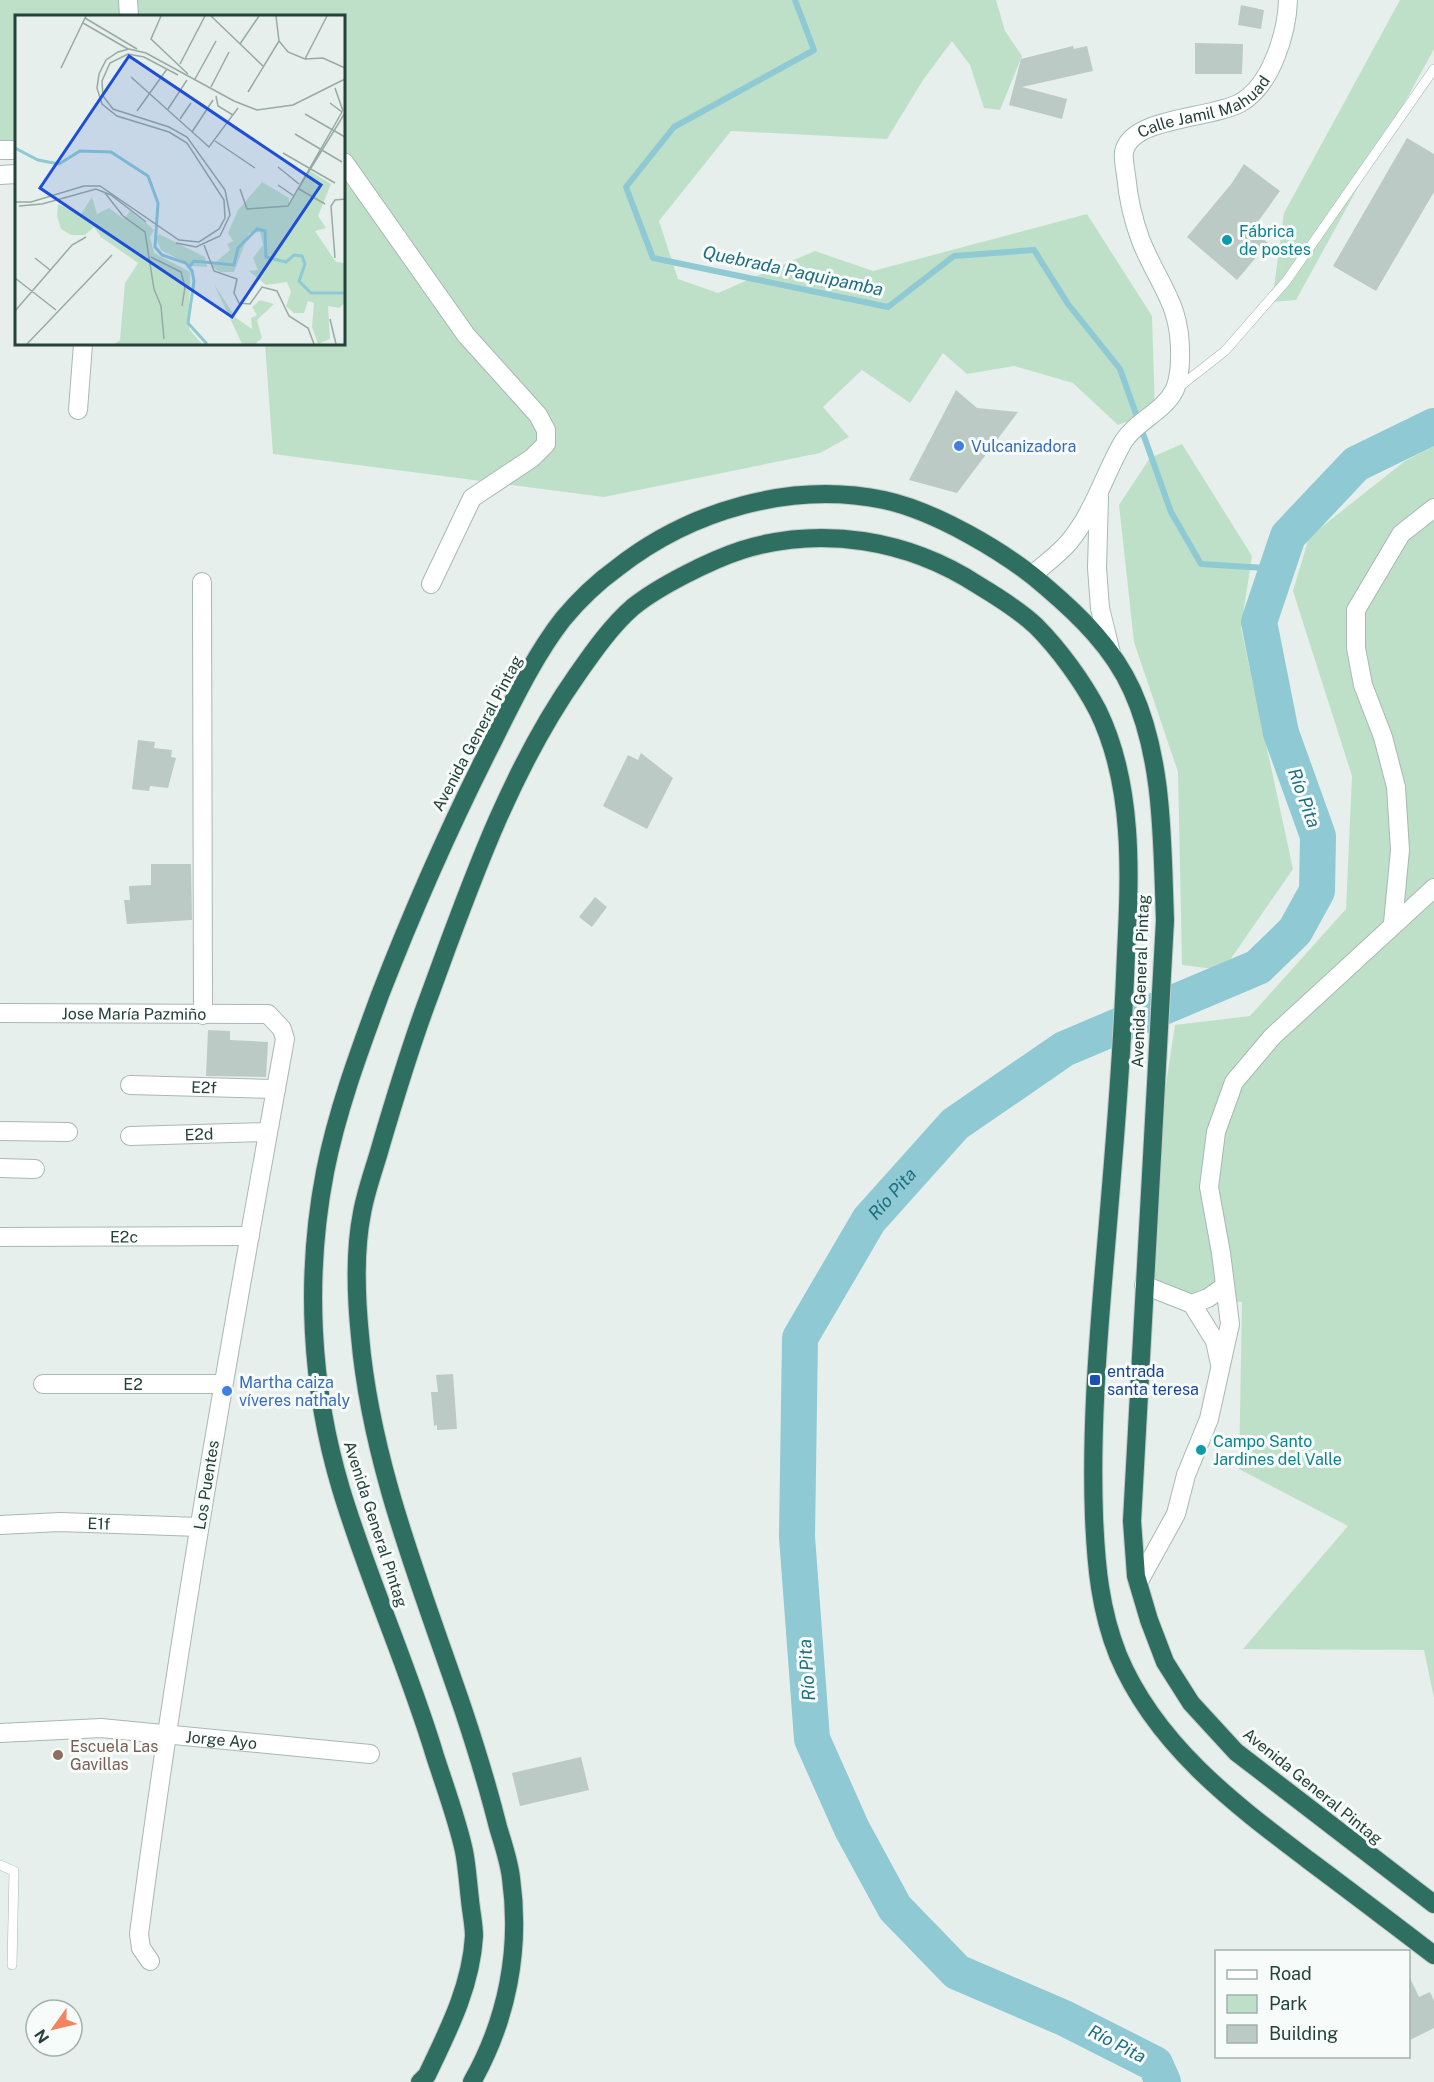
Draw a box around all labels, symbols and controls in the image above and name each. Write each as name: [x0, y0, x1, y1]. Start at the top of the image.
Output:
inset map: [15, 15, 345, 345]
street label: Calle Jamil Mahuad: [1134, 72, 1274, 142]
place label: Fábrica de postes: [1239, 222, 1311, 259]
marker: Fábrica de postes: [1220, 233, 1234, 247]
water label: Quebrada Paquipamba: [701, 241, 885, 300]
place label: Vulcanizadora: [971, 437, 1076, 456]
marker: Vulcanizadora: [952, 439, 966, 453]
street label: Avenida General Pintag: [428, 652, 527, 814]
water label: Río Pita: [1284, 765, 1325, 830]
street label: Avenida General Pintag: [1128, 894, 1153, 1068]
street label: Jose María Pazmiño: [62, 1004, 206, 1024]
street label: E2f: [191, 1078, 217, 1097]
street label: E2d: [184, 1125, 214, 1144]
water label: Río Pita: [864, 1163, 920, 1224]
street label: E2c: [110, 1227, 138, 1247]
place label: entrada santa teresa: [1107, 1362, 1199, 1399]
place label: Martha caiza víveres nathaly: [239, 1373, 350, 1410]
marker: entrada santa teresa: [1088, 1373, 1102, 1387]
street label: E2: [123, 1375, 143, 1394]
marker: Martha caiza víveres nathaly: [220, 1384, 234, 1398]
place label: Campo Santo Jardines del Valle: [1213, 1432, 1342, 1469]
street label: Los Puentes: [190, 1439, 223, 1531]
street label: Avenida General Pintag: [340, 1439, 411, 1610]
marker: Campo Santo Jardines del Valle: [1194, 1443, 1208, 1457]
street label: E1f: [87, 1514, 111, 1534]
water label: Río Pita: [794, 1638, 819, 1702]
street label: Avenida General Pintag: [1239, 1724, 1386, 1848]
street label: Jorge Ayo: [185, 1727, 258, 1753]
place label: Escuela Las Gavillas: [70, 1737, 158, 1774]
marker: Escuela Las Gavillas: [51, 1748, 65, 1762]
legend: [1215, 1950, 1410, 2058]
text: Road: [1269, 1963, 1312, 1984]
text: Park: [1269, 1993, 1307, 2014]
north arrow: [24, 1998, 84, 2058]
water label: Río Pita: [1085, 2020, 1150, 2067]
text: Building: [1269, 2023, 1338, 2044]
text: N: [31, 2026, 53, 2047]

